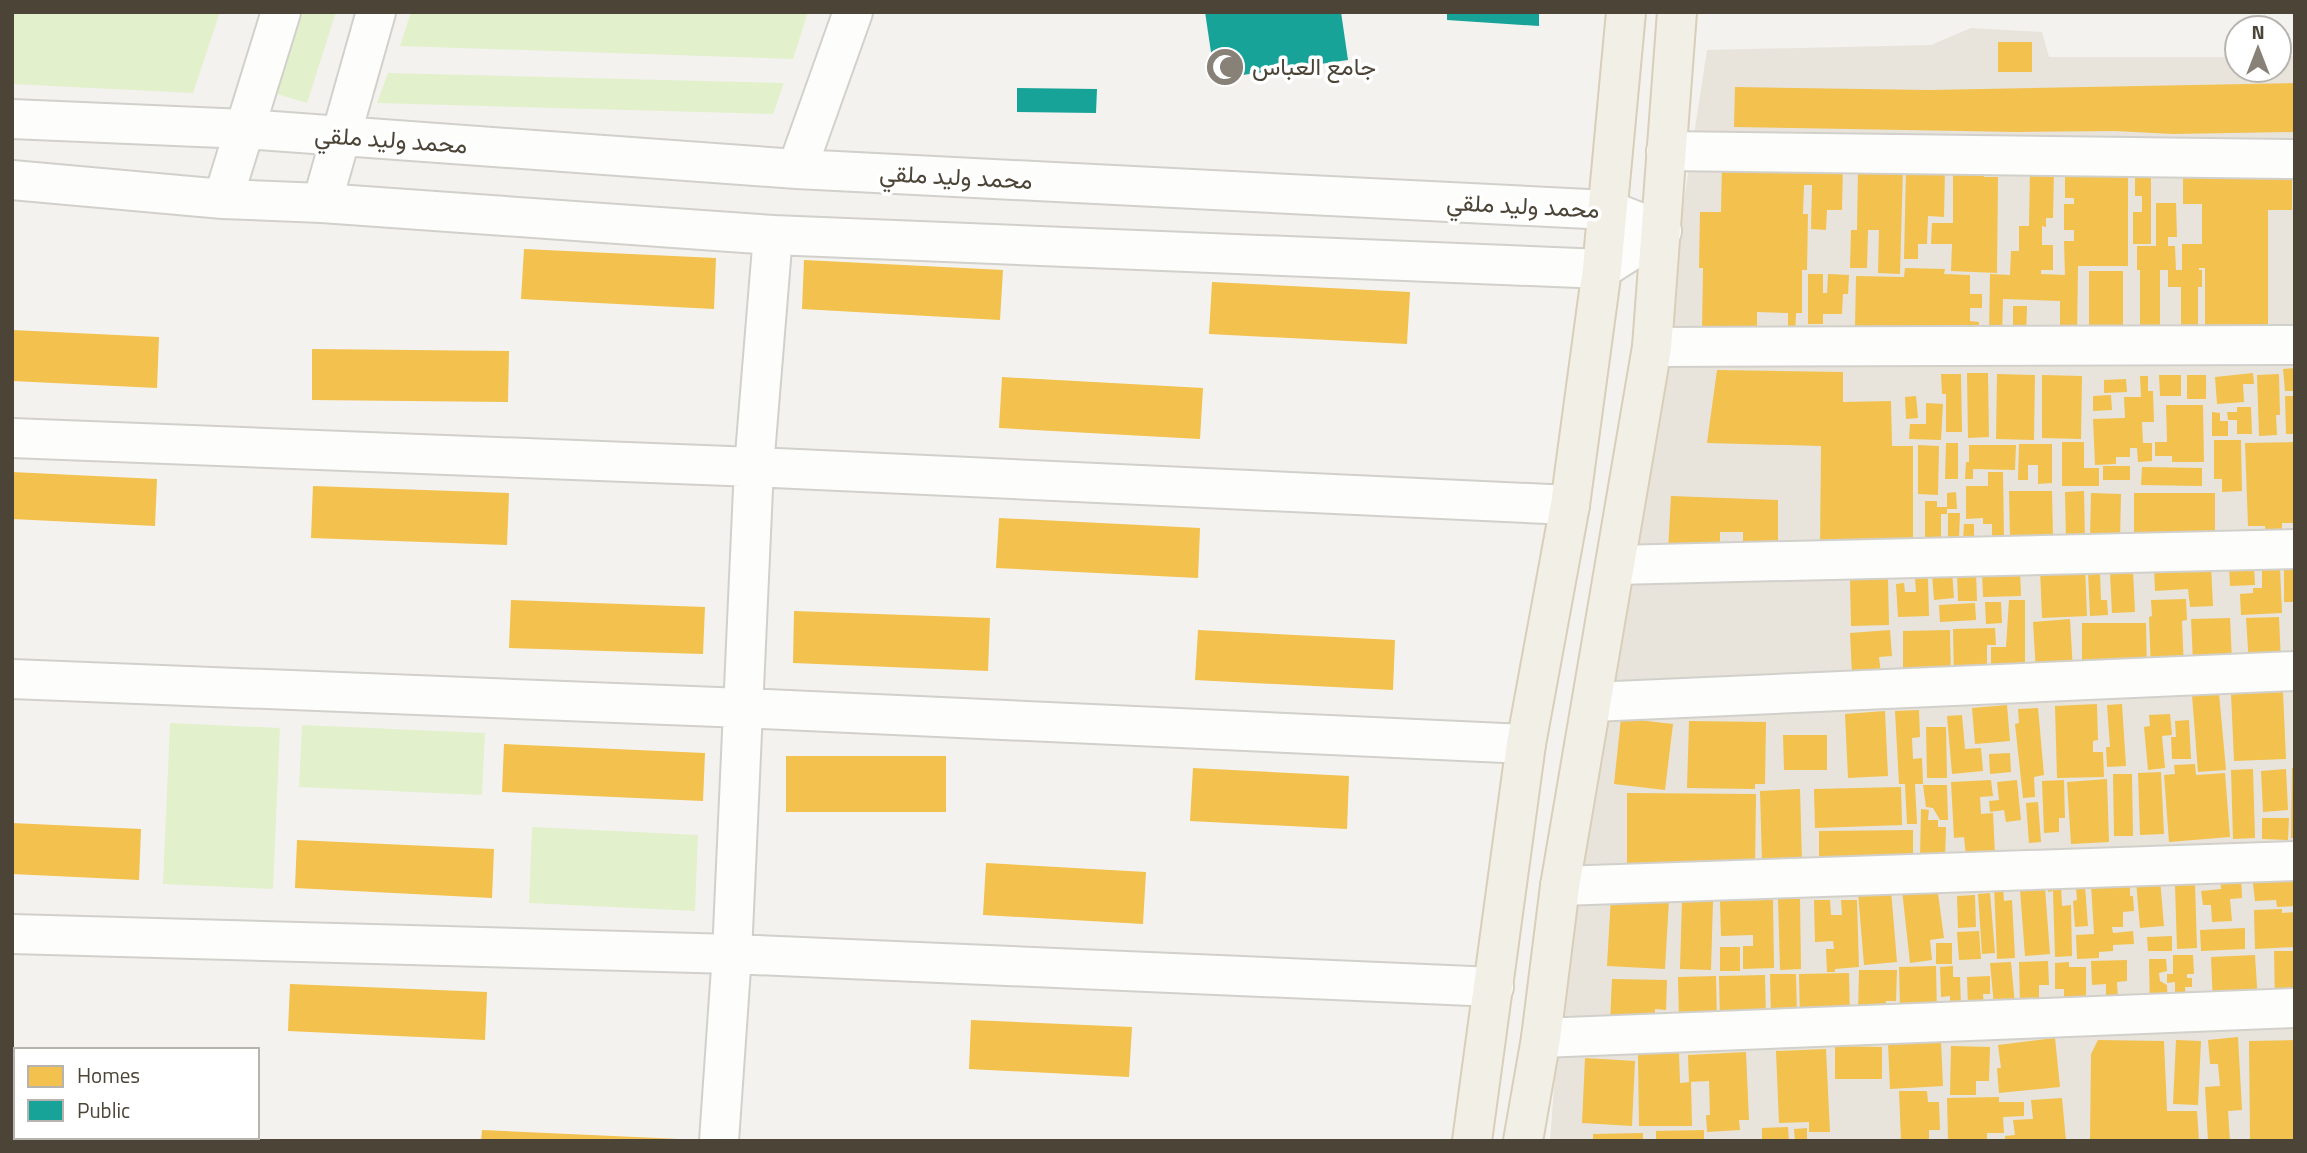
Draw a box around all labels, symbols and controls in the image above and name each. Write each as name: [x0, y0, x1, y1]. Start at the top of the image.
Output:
north arrow: [2223, 14, 2293, 84]
text: N: [2251, 17, 2265, 46]
mosque icon: جامع العباس: [1204, 46, 1246, 88]
place label: جامع العباس: [1252, 48, 1376, 84]
street label: محمد وليد ملقي: [313, 116, 469, 164]
street label: محمد وليد ملقي: [878, 154, 1034, 200]
street label: محمد وليد ملقي: [1445, 183, 1601, 229]
legend: [14, 1048, 259, 1139]
text: Homes: [77, 1059, 140, 1091]
text: Public: [77, 1094, 130, 1126]

